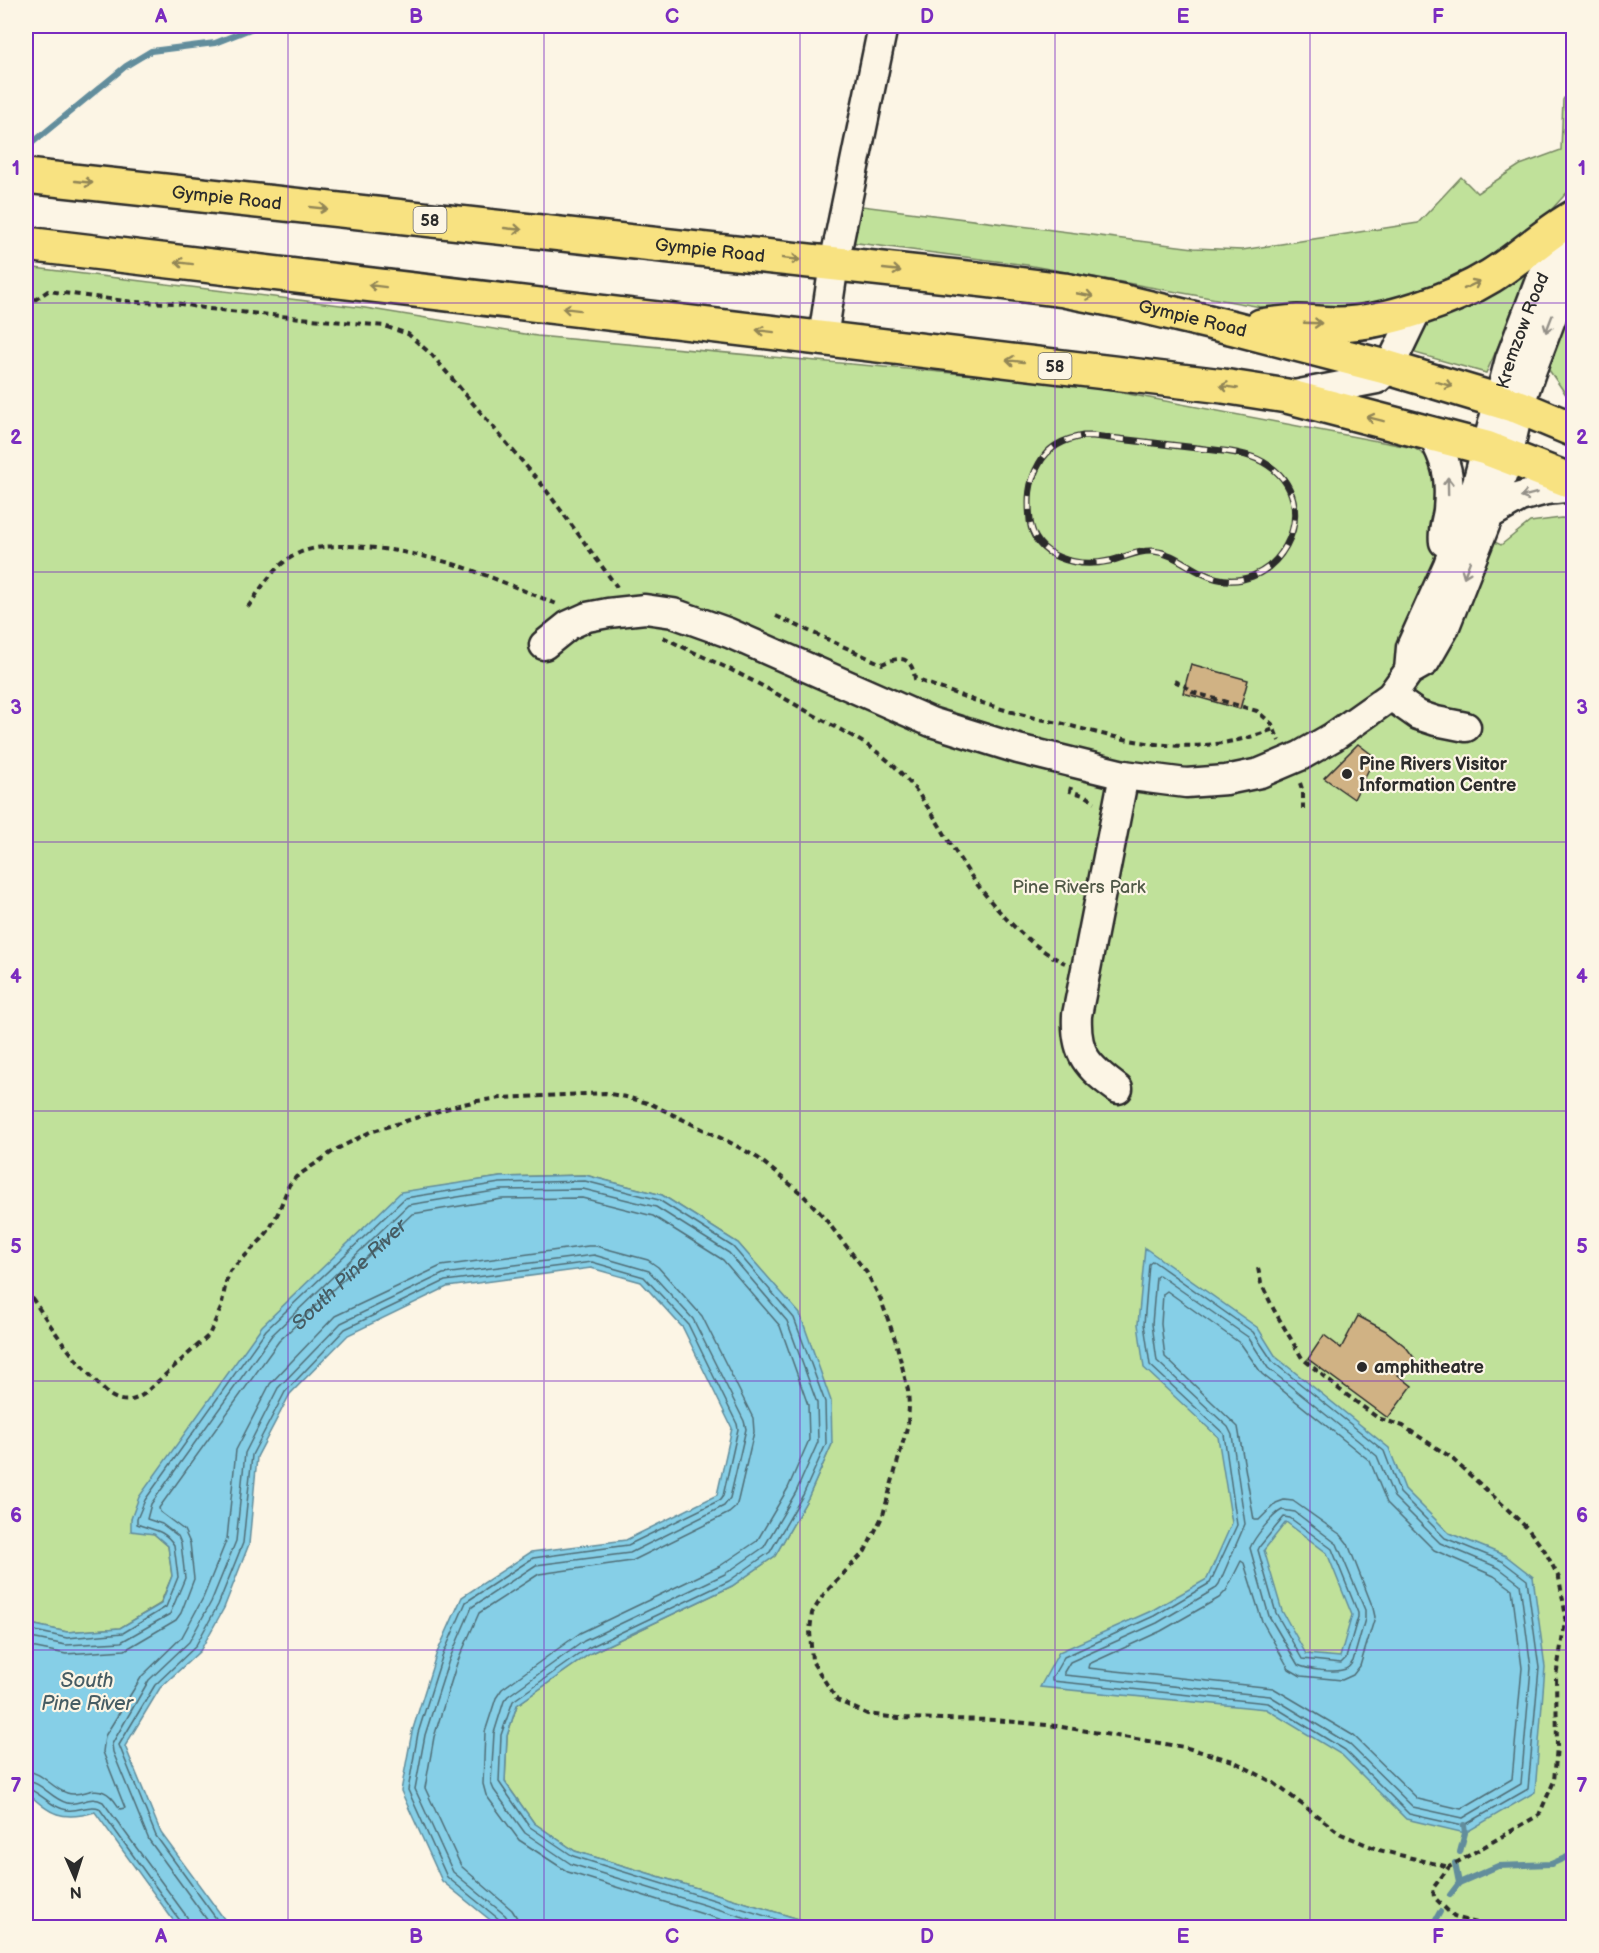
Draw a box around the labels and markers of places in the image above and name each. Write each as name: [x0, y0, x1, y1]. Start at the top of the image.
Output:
place label: Pine Rivers Visitor Information Centre: [1359, 754, 1516, 796]
marker: Pine Rivers Visitor Information Centre: [1340, 767, 1354, 781]
place label: amphitheatre: [1374, 1357, 1484, 1378]
marker: amphitheatre: [1355, 1360, 1369, 1374]

